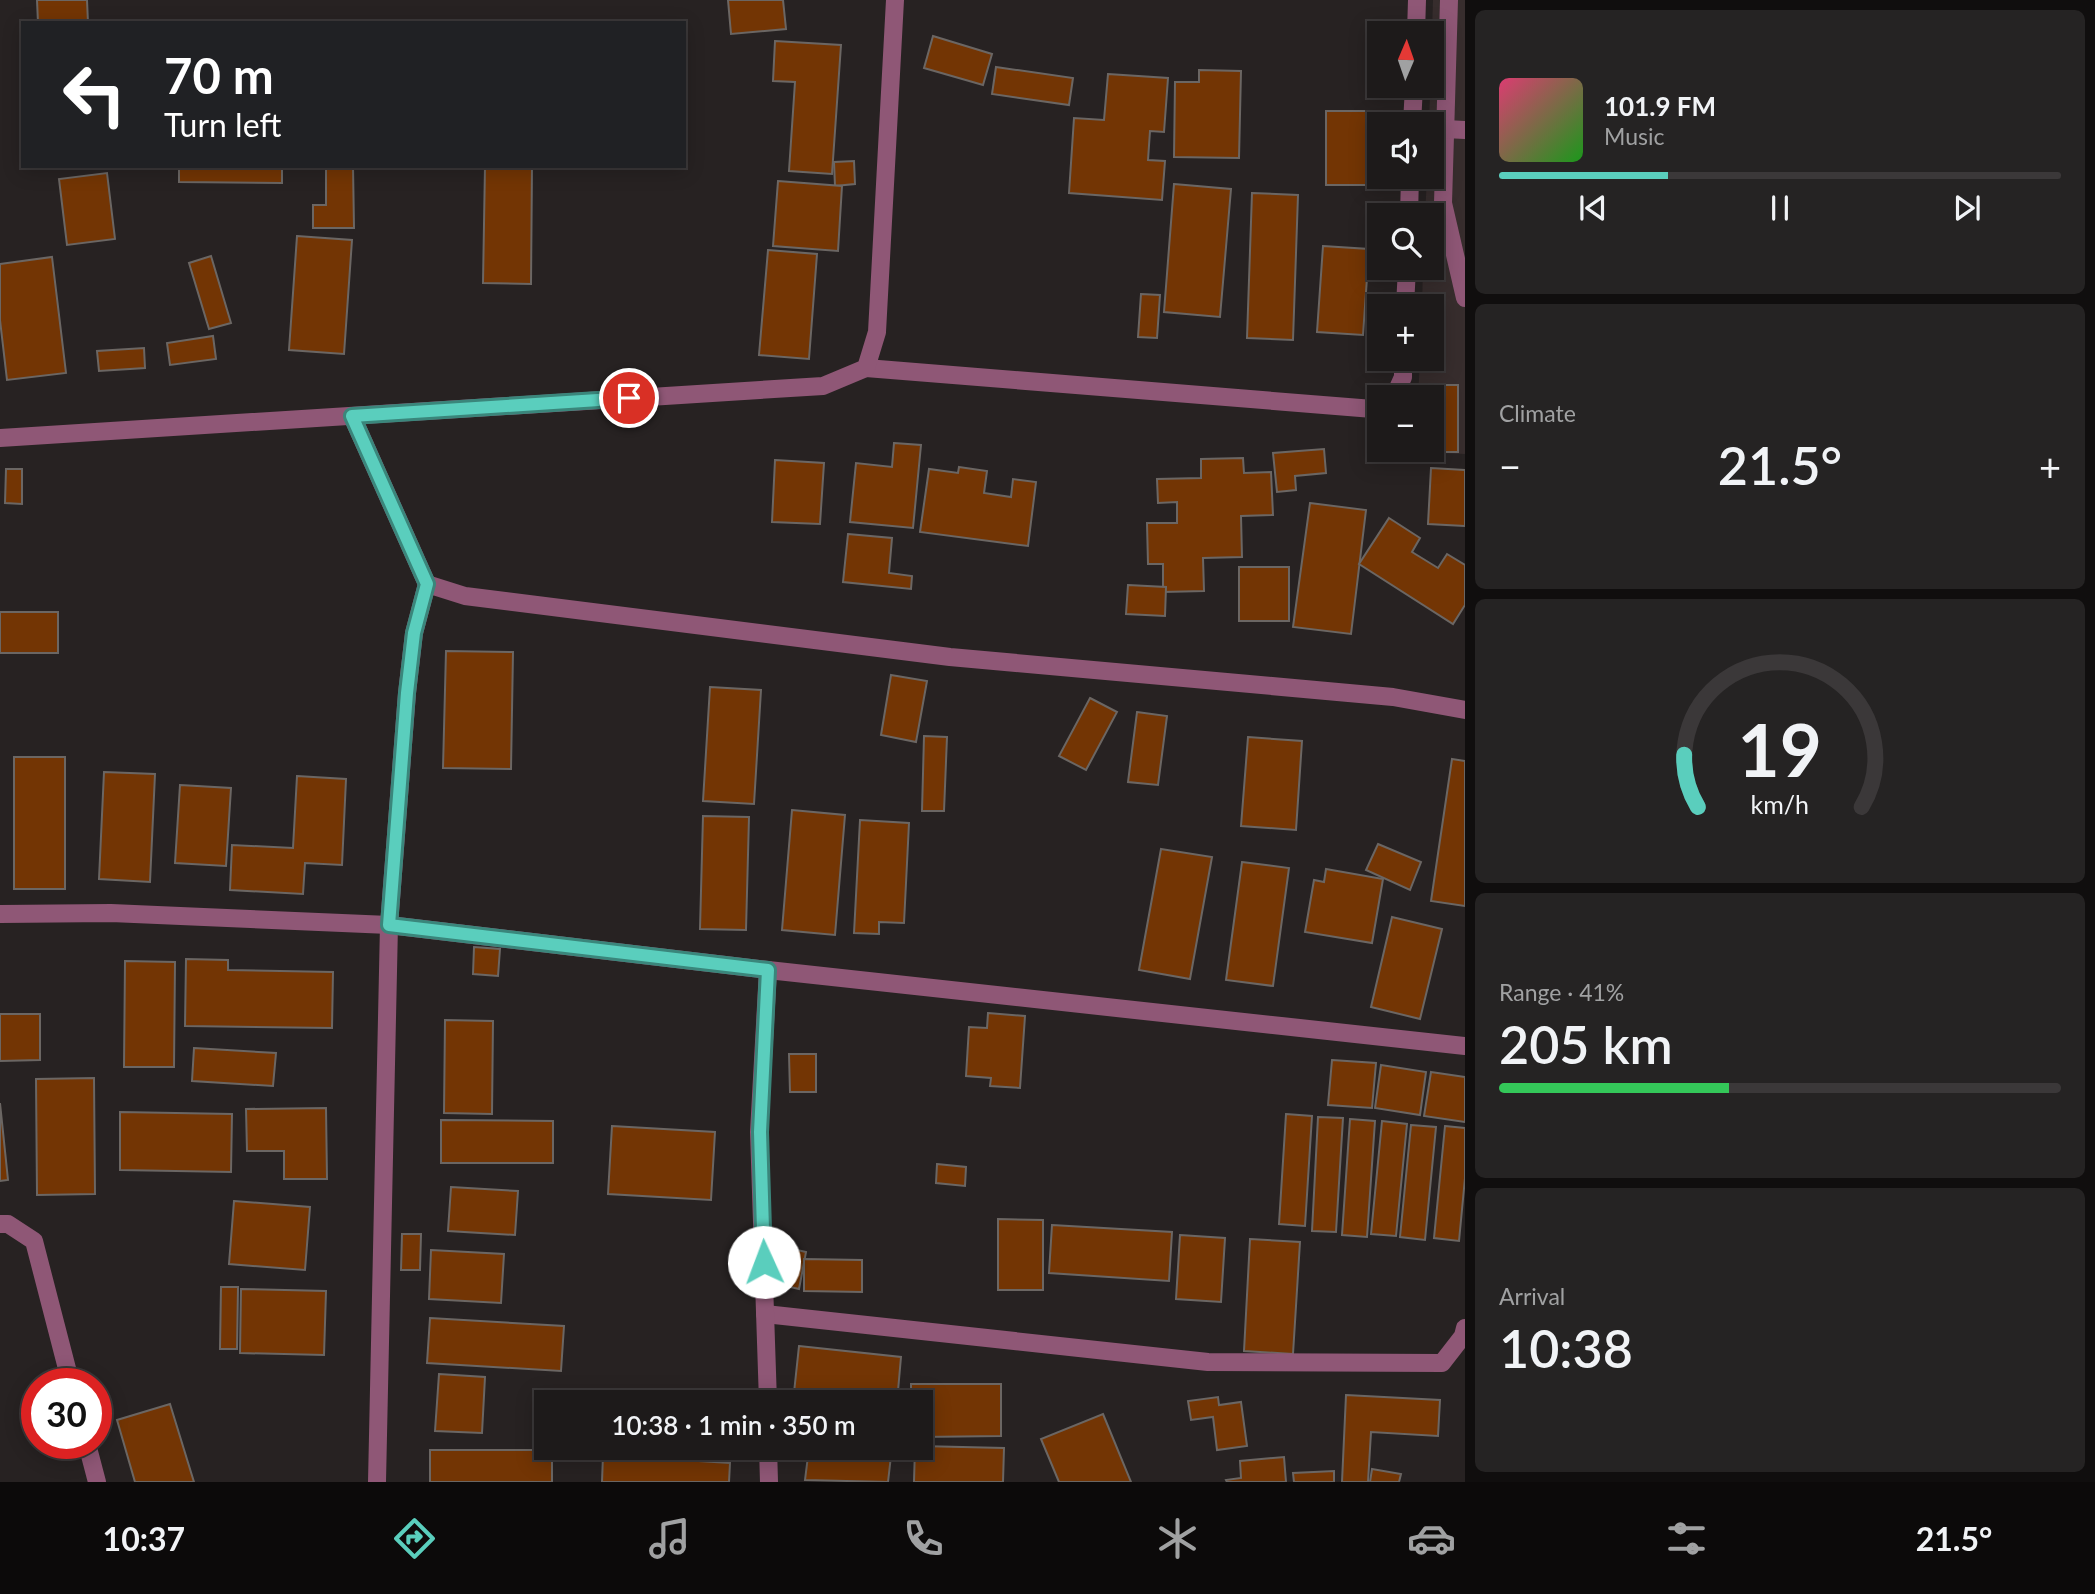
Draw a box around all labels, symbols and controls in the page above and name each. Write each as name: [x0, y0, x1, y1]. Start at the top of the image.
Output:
north arrow: [1367, 21, 1444, 98]
map controls: [1367, 21, 1444, 462]
text: 70 m: [164, 46, 274, 104]
icon: left: [49, 49, 140, 140]
text: 101.9 FM: [1604, 90, 1716, 122]
text: Turn left: [164, 105, 281, 144]
button: sound: [1367, 112, 1444, 189]
text: Music: [1604, 122, 1664, 150]
icon: previous: [1574, 189, 1612, 227]
icon: pause: [1761, 189, 1799, 227]
icon: next: [1948, 189, 1986, 227]
button: search: [1367, 203, 1444, 280]
button: +: [1367, 294, 1444, 371]
pin: [599, 368, 659, 428]
icon: arrive: [610, 379, 648, 417]
button: −: [1367, 385, 1444, 462]
text: Climate: [1499, 399, 1576, 427]
text: 21.5°: [1718, 434, 1842, 496]
text: −: [1499, 443, 1521, 489]
text: +: [2039, 443, 2061, 489]
text: 19: [1738, 705, 1822, 793]
text: km/h: [1751, 789, 1809, 819]
text: Range · 41%: [1499, 978, 1624, 1006]
text: 205 km: [1499, 1013, 1673, 1075]
position arrow: [727, 1225, 801, 1299]
text: Arrival: [1499, 1282, 1565, 1310]
text: 10:38: [1499, 1317, 1633, 1379]
speed limit sign: 30: [21, 1368, 112, 1459]
text: 10:38 · 1 min · 350 m: [611, 1409, 856, 1441]
icon: directions: [390, 1514, 439, 1563]
icon: music: [645, 1514, 694, 1563]
icon: phone: [899, 1514, 948, 1563]
icon: climate: [1153, 1514, 1202, 1563]
icon: car: [1407, 1514, 1456, 1563]
icon: filters: [1662, 1514, 1711, 1563]
text: 10:37: [103, 1519, 185, 1558]
text: 21.5°: [1916, 1519, 1992, 1558]

